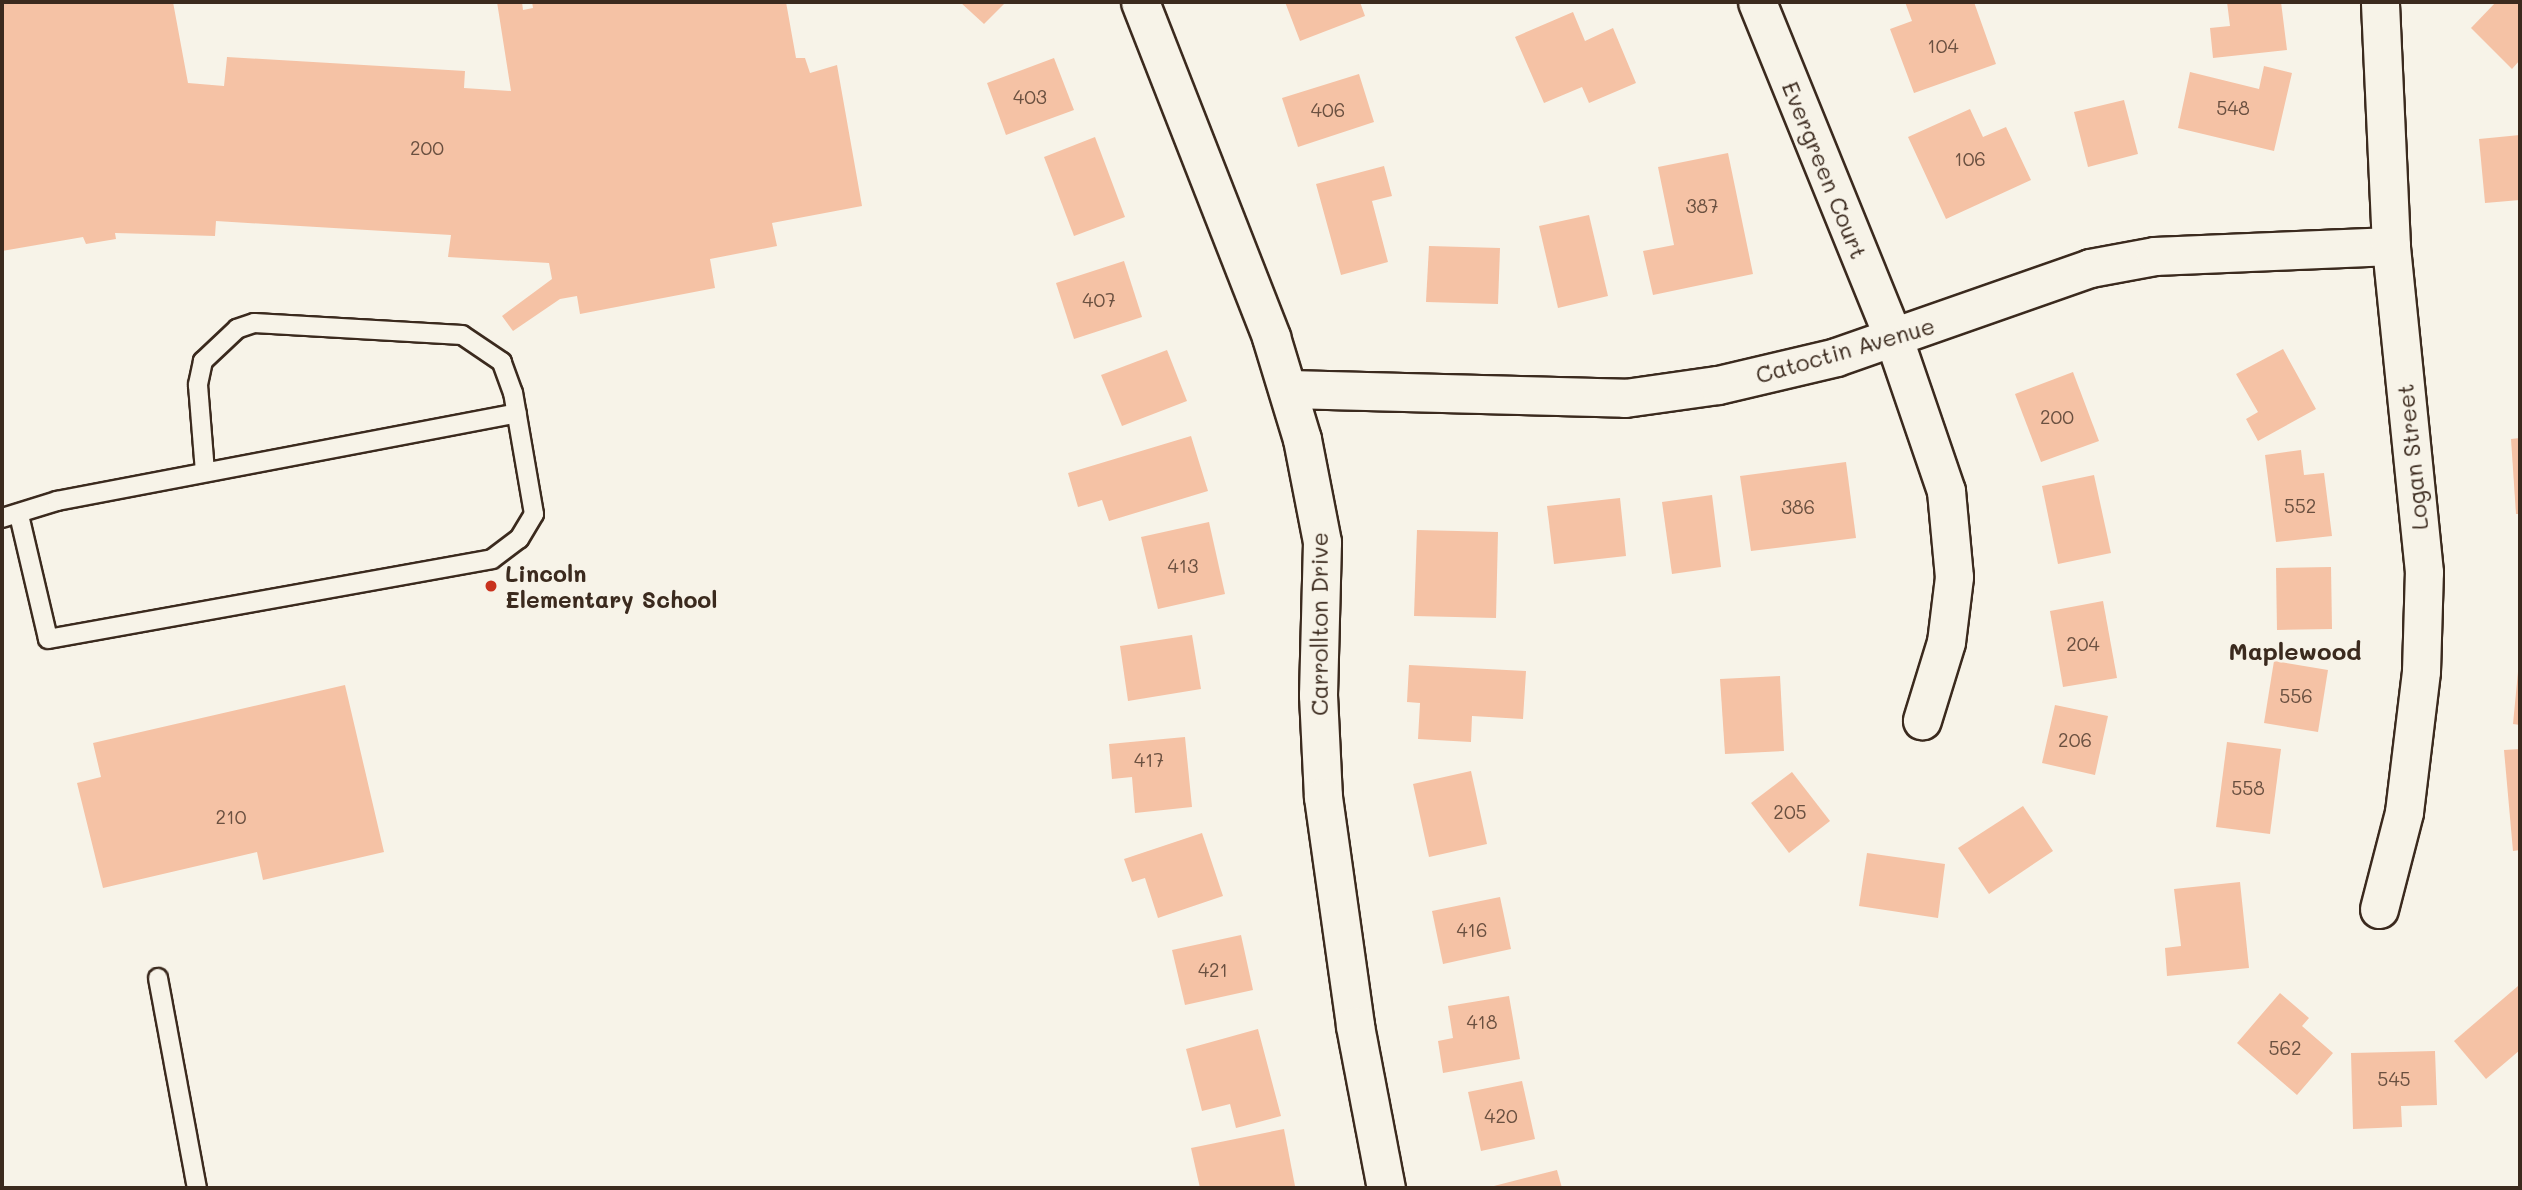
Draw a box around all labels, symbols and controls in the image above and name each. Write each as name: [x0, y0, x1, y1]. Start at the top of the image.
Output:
house number: 104: [1927, 35, 1959, 57]
street label: Evergreen Court: [1777, 77, 1873, 263]
house number: 403: [1013, 86, 1047, 108]
house number: 548: [2216, 97, 2250, 119]
house number: 406: [1311, 99, 1345, 121]
house number: 200: [410, 137, 444, 159]
house number: 106: [1954, 148, 1986, 170]
house number: 387: [1685, 195, 1719, 217]
house number: 407: [1082, 289, 1116, 311]
street label: Catoctin Avenue: [1752, 311, 1938, 389]
street label: Logan Street: [2391, 383, 2433, 531]
house number: 200: [2040, 406, 2074, 428]
house number: 552: [2284, 495, 2316, 517]
house number: 386: [1781, 496, 1815, 518]
street label: Carrollton Drive: [1305, 532, 1333, 716]
house number: 413: [1168, 555, 1198, 577]
place label: Lincoln Elementary School: [505, 559, 718, 613]
marker: Lincoln Elementary School: [483, 578, 499, 594]
house number: 204: [2066, 633, 2100, 655]
district label: Maplewood: [2229, 637, 2361, 665]
house number: 556: [2279, 685, 2313, 707]
house number: 206: [2058, 729, 2092, 751]
house number: 417: [1134, 749, 1164, 771]
house number: 558: [2231, 777, 2265, 799]
house number: 205: [1773, 801, 1807, 823]
house number: 210: [216, 806, 246, 828]
house number: 416: [1456, 919, 1488, 941]
house number: 421: [1198, 959, 1228, 981]
house number: 418: [1466, 1011, 1498, 1033]
house number: 562: [2268, 1037, 2302, 1059]
house number: 545: [2377, 1068, 2411, 1090]
house number: 420: [1484, 1105, 1518, 1127]

